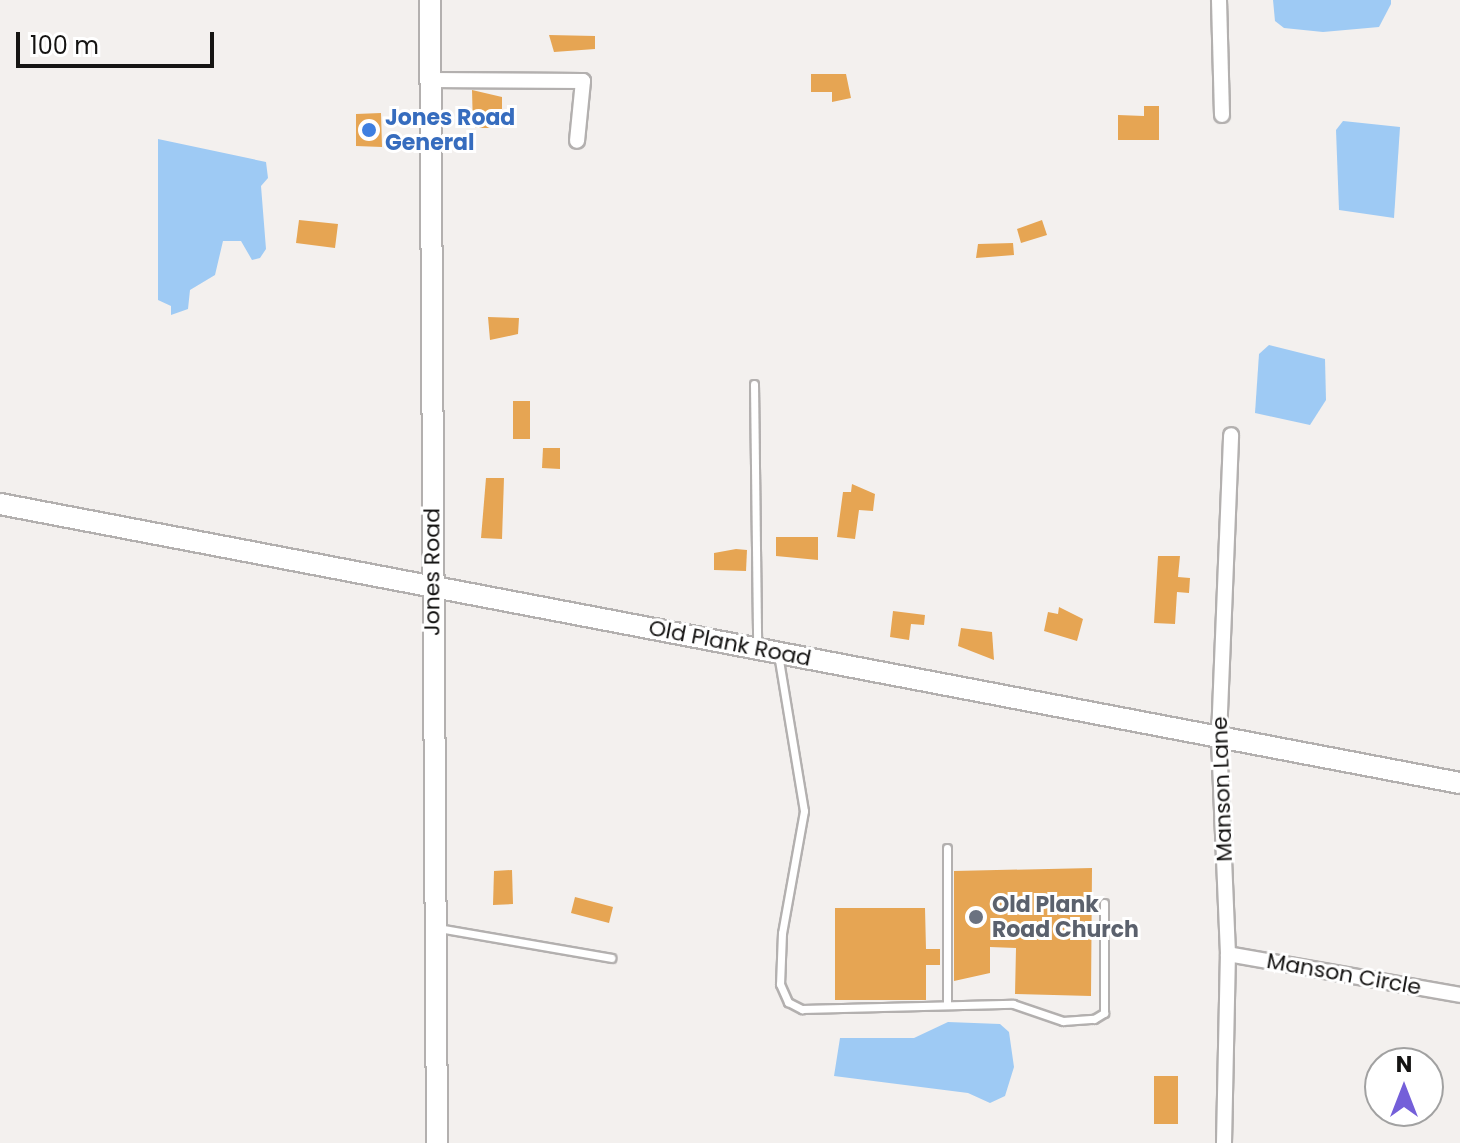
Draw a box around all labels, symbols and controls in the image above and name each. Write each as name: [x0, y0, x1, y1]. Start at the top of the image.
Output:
scale bar: [20, 16, 218, 66]
text: 100 m: [30, 29, 99, 62]
place label: Jones Road General: [385, 104, 515, 156]
marker: Jones Road General: [360, 121, 378, 139]
street label: Jones Road: [419, 508, 445, 636]
street label: Old Plank Road: [647, 614, 813, 672]
street label: Manson Lane: [1206, 716, 1238, 862]
place label: Old Plank Road Church: [992, 891, 1139, 942]
marker: Old Plank Road Church: [967, 908, 985, 926]
street label: Manson Circle: [1265, 947, 1423, 1001]
north arrow: [1364, 1047, 1444, 1127]
text: N: [1396, 1049, 1412, 1080]

